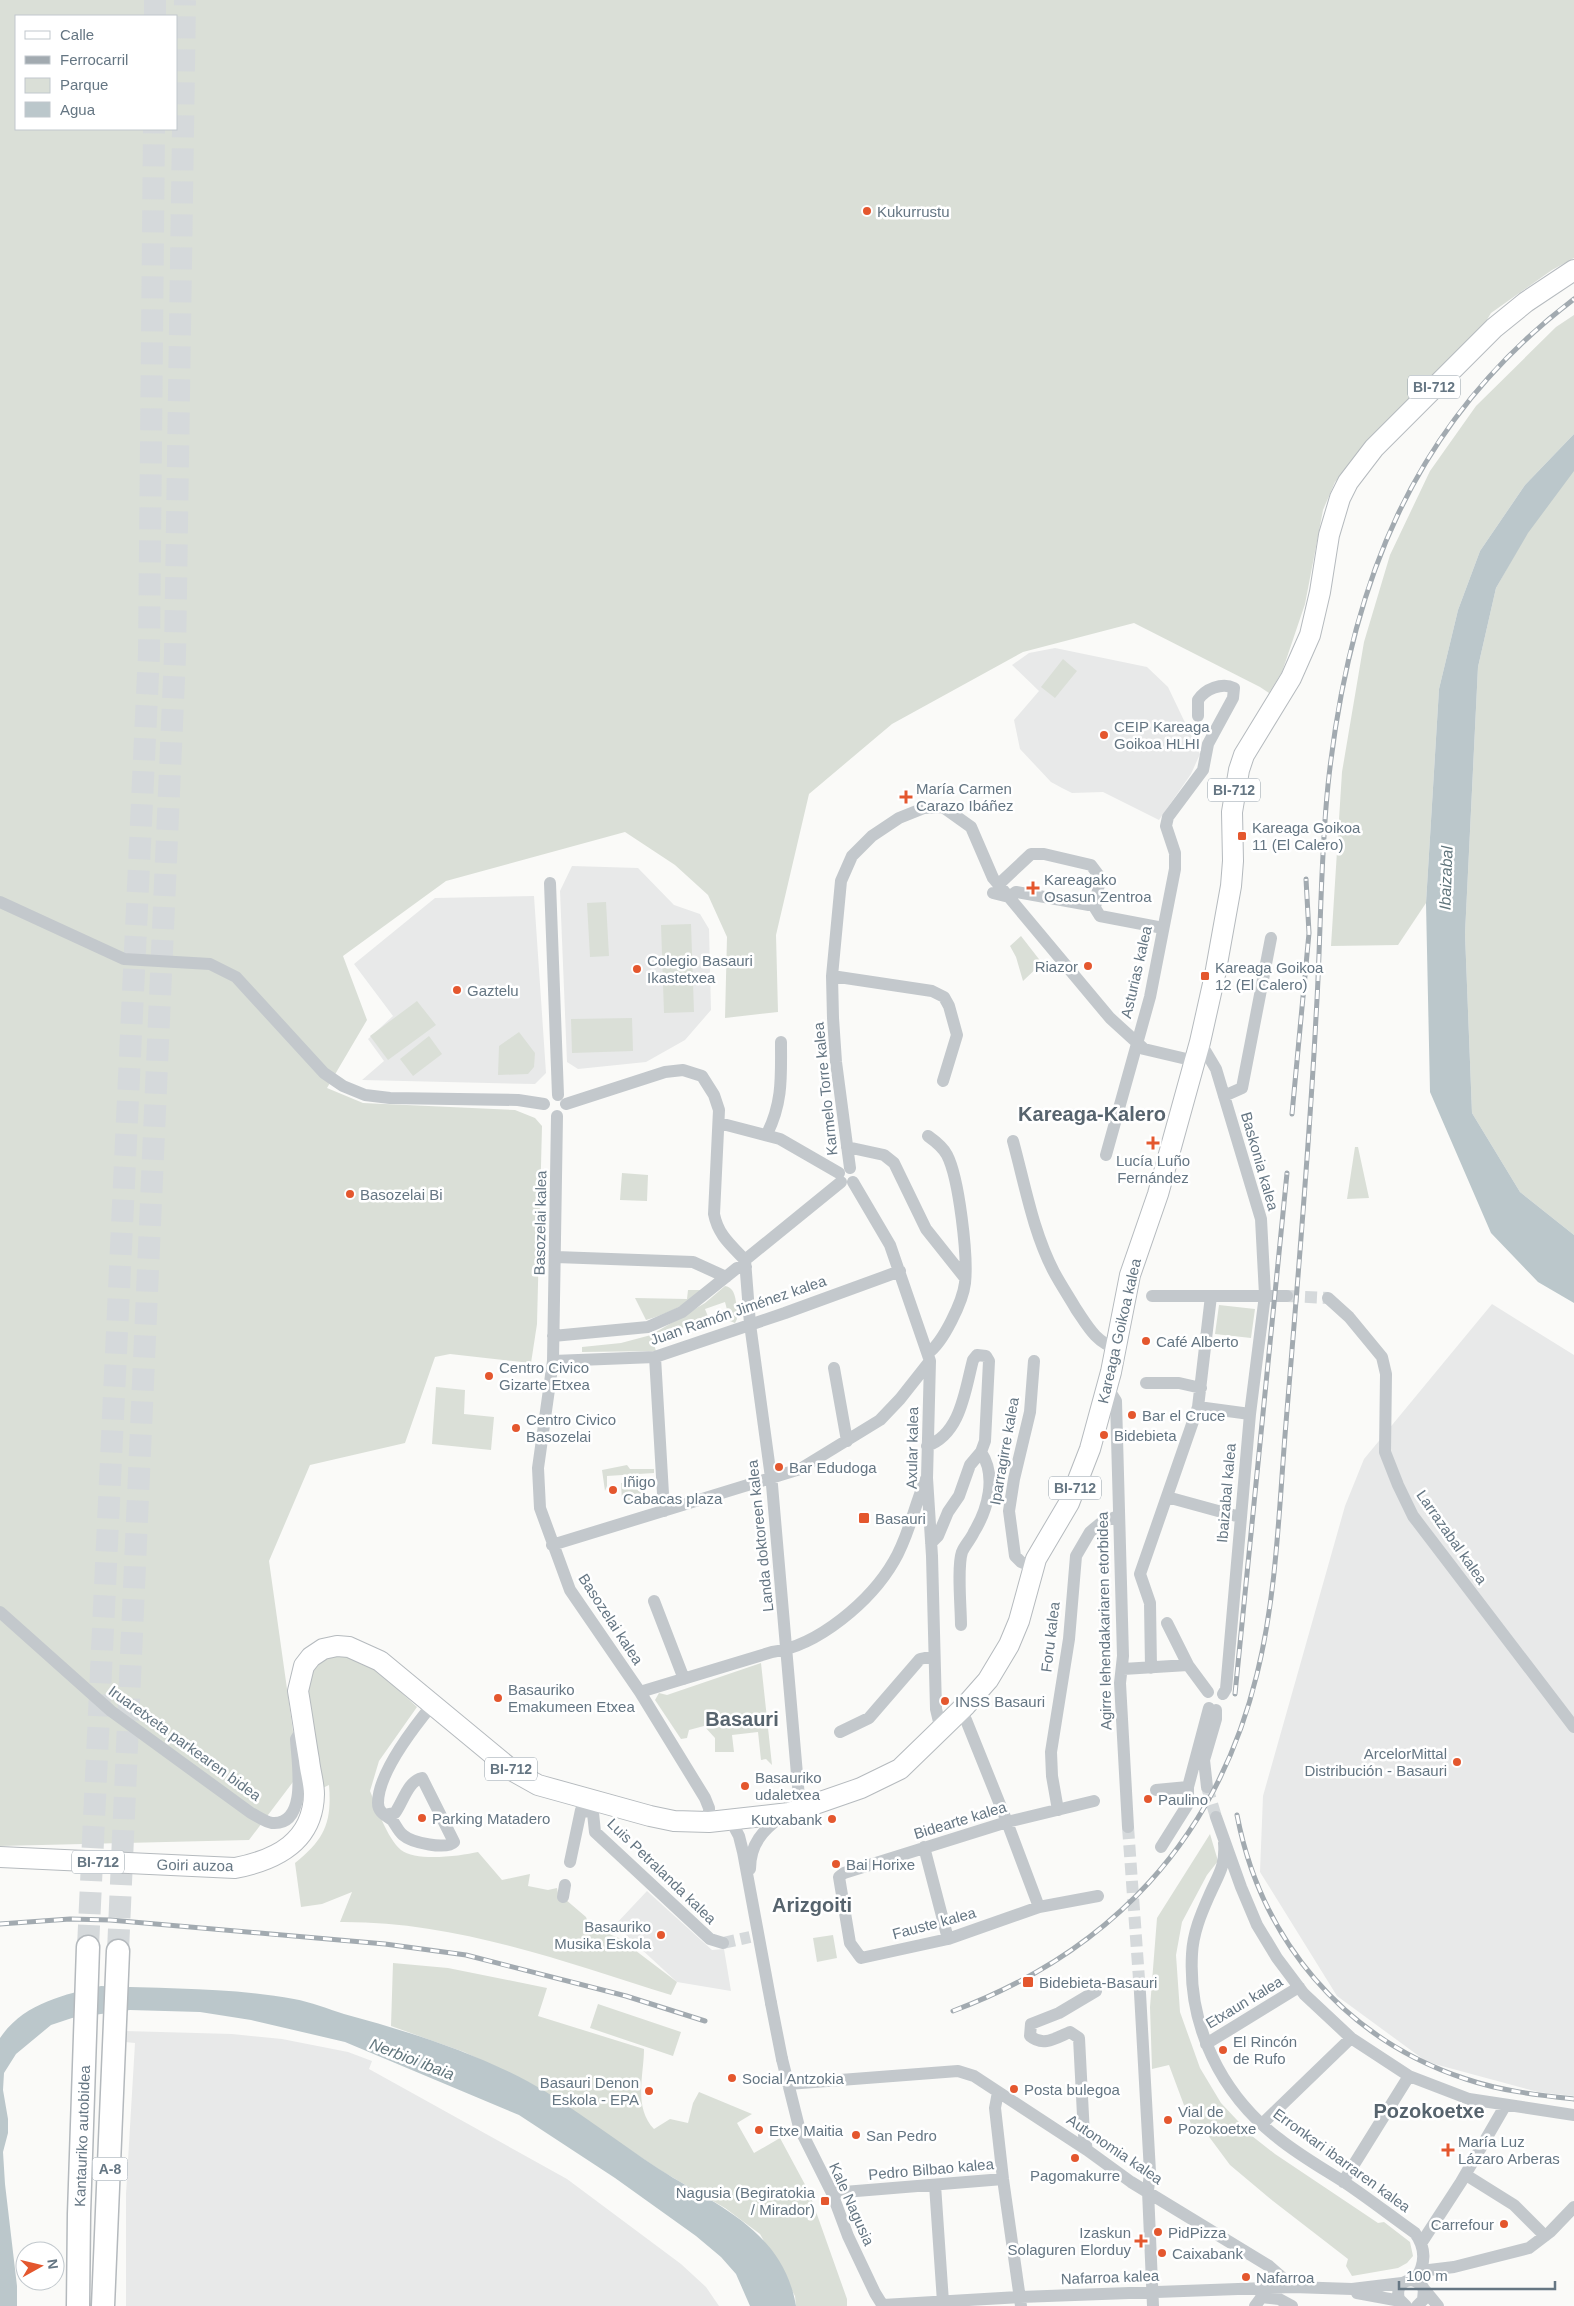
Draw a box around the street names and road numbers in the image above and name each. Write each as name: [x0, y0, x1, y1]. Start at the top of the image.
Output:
road number: BI-712: [1408, 376, 1460, 398]
road number: BI-712: [1208, 778, 1260, 802]
street label: Asturias kalea: [1117, 924, 1155, 1020]
street label: Karmelo Torre kalea: [809, 1021, 840, 1156]
street label: Baskonia kalea: [1238, 1110, 1282, 1213]
street label: Basozelai kalea: [531, 1170, 549, 1276]
street label: Kareaga Goikoa kalea: [1094, 1256, 1144, 1405]
street label: Juan Ramón Jiménez kalea: [648, 1272, 829, 1348]
street label: Iparragirre kalea: [986, 1395, 1022, 1506]
street label: Axular kalea: [903, 1406, 921, 1489]
street label: Ibaizabal kalea: [1213, 1442, 1239, 1544]
street label: Landa doktoreen kalea: [744, 1459, 776, 1613]
road number: BI-712: [1049, 1476, 1101, 1500]
street label: Larrazabal kalea: [1413, 1487, 1491, 1588]
street label: Agirre lehendakariaren etorbidea: [1094, 1511, 1114, 1730]
street label: Basozelai kalea: [575, 1570, 647, 1668]
street label: Foru kalea: [1037, 1600, 1063, 1673]
street label: Iruaretxeta parkearen bidea: [105, 1682, 265, 1804]
road number: BI-712: [485, 1758, 537, 1780]
street label: Bidearte kalea: [912, 1798, 1009, 1842]
street label: Luis Petralanda kalea: [604, 1815, 720, 1928]
road number: BI-712: [72, 1850, 124, 1874]
street label: Goiri auzoa: [156, 1856, 234, 1874]
street label: Fauste kalea: [890, 1904, 978, 1942]
street label: Etxaun kalea: [1202, 1972, 1286, 2032]
street label: Kantauriko autobidea: [71, 2064, 93, 2207]
street label: Erronkari ibarraren kalea: [1270, 2105, 1414, 2216]
street label: Autonomia kalea: [1064, 2111, 1167, 2188]
street label: Pedro Bilbao kalea: [868, 2155, 995, 2183]
road number: A-8: [92, 2158, 128, 2180]
street label: Kale Nagusia: [826, 2160, 878, 2249]
street label: Nafarroa kalea: [1061, 2267, 1160, 2287]

